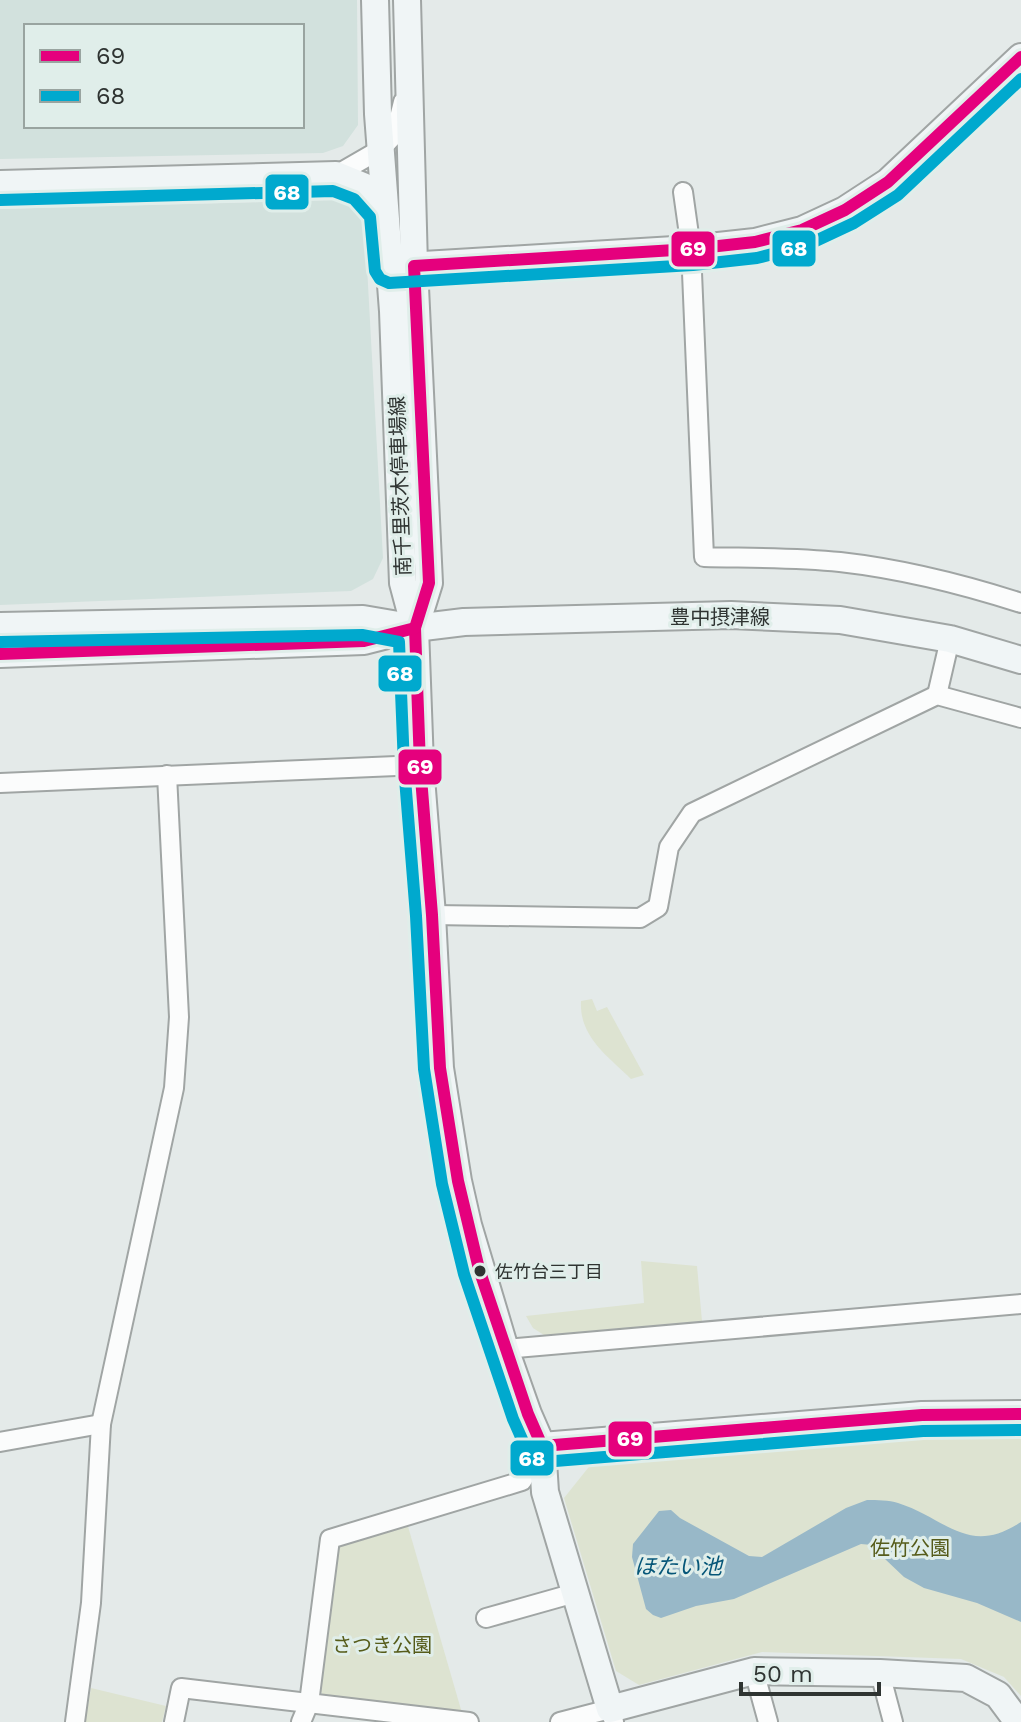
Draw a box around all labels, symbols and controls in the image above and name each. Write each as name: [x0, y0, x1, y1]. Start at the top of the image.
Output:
legend: [24, 24, 304, 128]
text: 69: [96, 42, 125, 70]
text: 68: [96, 82, 125, 110]
line badge: 68: [264, 173, 310, 211]
text: 68: [273, 180, 301, 205]
line badge: 68: [771, 229, 817, 268]
line badge: 69: [670, 230, 716, 268]
text: 69: [679, 236, 707, 261]
text: 68: [780, 236, 808, 261]
street label: 南千里茨木停車場線: [385, 396, 415, 576]
street label: 豊中摂津線: [670, 605, 770, 629]
line badge: 68: [377, 654, 423, 693]
text: 68: [386, 661, 414, 686]
line badge: 69: [397, 748, 443, 786]
text: 69: [406, 754, 434, 779]
place label: 佐竹台三丁目: [495, 1261, 603, 1282]
marker: 佐竹台三丁目: [472, 1263, 488, 1279]
line badge: 69: [607, 1420, 653, 1458]
text: 69: [616, 1426, 644, 1451]
line badge: 68: [509, 1439, 555, 1477]
text: 68: [518, 1446, 546, 1471]
park label: 佐竹公園: [870, 1536, 950, 1560]
water label: ほたい池: [634, 1554, 724, 1579]
park label: さつき公園: [332, 1633, 432, 1657]
scale bar: [741, 1646, 879, 1696]
text: 50 m: [753, 1660, 813, 1688]

